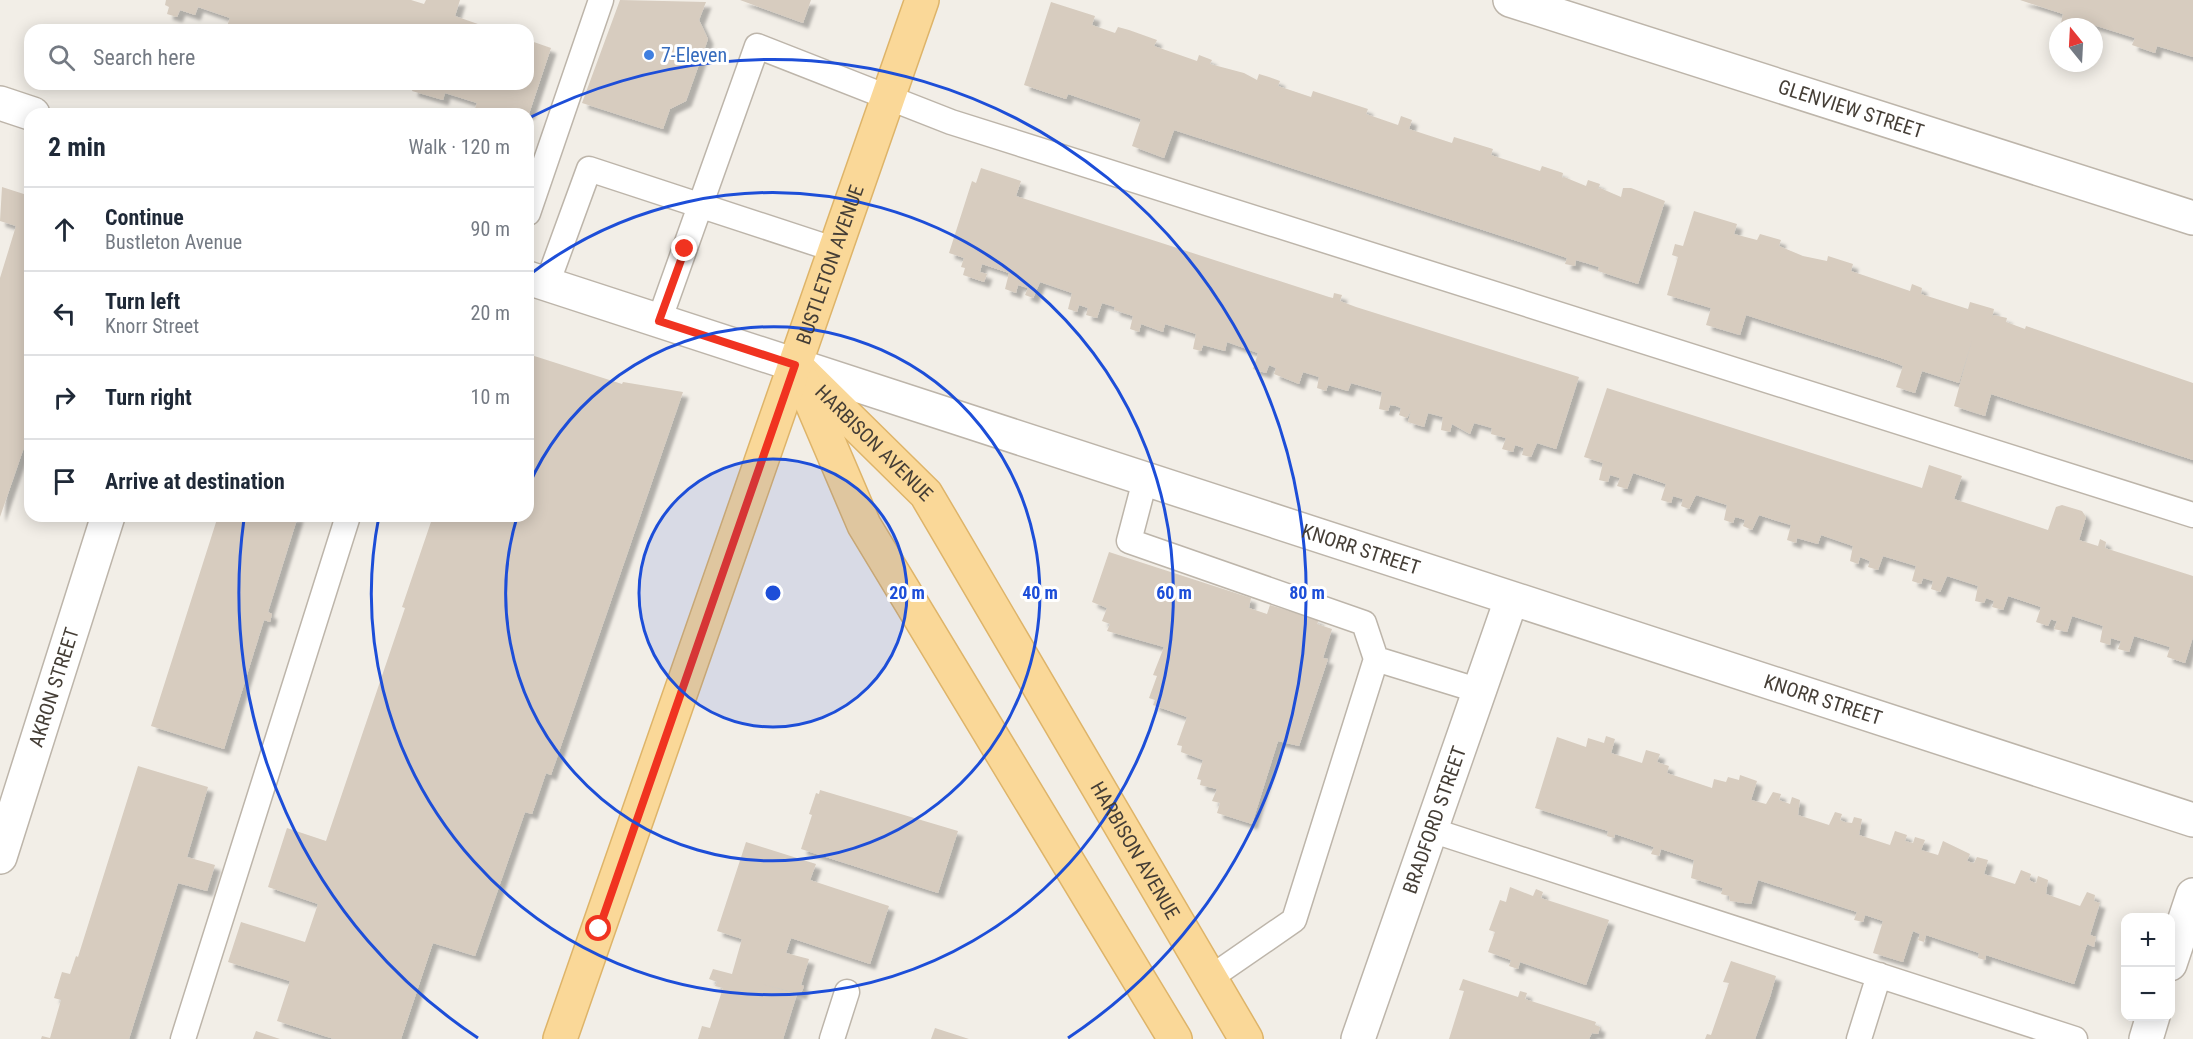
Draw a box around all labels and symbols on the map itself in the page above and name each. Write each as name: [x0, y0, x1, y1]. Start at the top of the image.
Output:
north arrow: [2049, 18, 2103, 72]
place label: 7-Eleven: [661, 43, 727, 67]
marker: 7-Eleven: [642, 48, 656, 62]
street label: GLENVIEW STREET: [1775, 74, 1927, 143]
street label: BUSTLETON AVENUE: [791, 182, 869, 348]
route end: [671, 235, 697, 261]
street label: HARBISON AVENUE: [810, 380, 938, 506]
street label: KNORR STREET: [1299, 519, 1423, 580]
text: 20 m: [889, 582, 925, 603]
text: 40 m: [1022, 582, 1058, 603]
text: 60 m: [1156, 582, 1192, 603]
text: 80 m: [1289, 582, 1325, 603]
centre of rings: [763, 583, 783, 603]
street label: AKRON STREET: [24, 625, 84, 750]
street label: KNORR STREET: [1761, 669, 1885, 730]
street label: BRADFORD STREET: [1398, 743, 1471, 897]
street label: HARBISON AVENUE: [1085, 777, 1185, 923]
route start: [585, 915, 611, 941]

